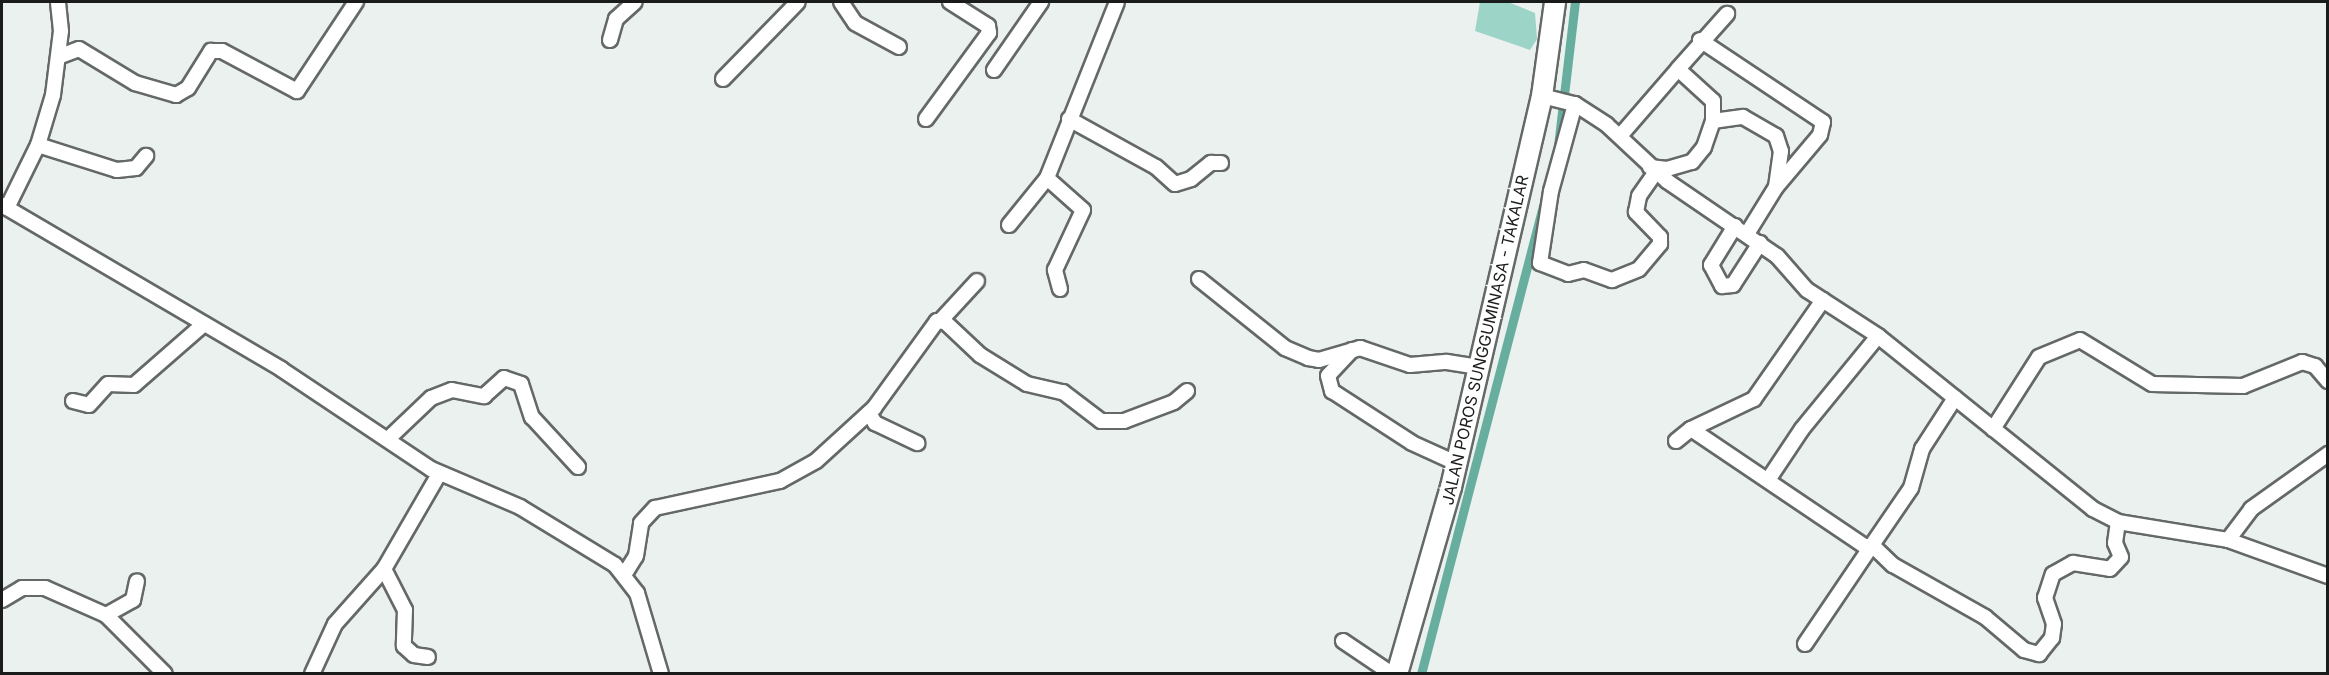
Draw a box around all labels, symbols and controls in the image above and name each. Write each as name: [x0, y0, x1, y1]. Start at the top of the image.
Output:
street label: JALAN POROS SUNGGUMINASA - TAKALAR: [1438, 173, 1532, 507]

